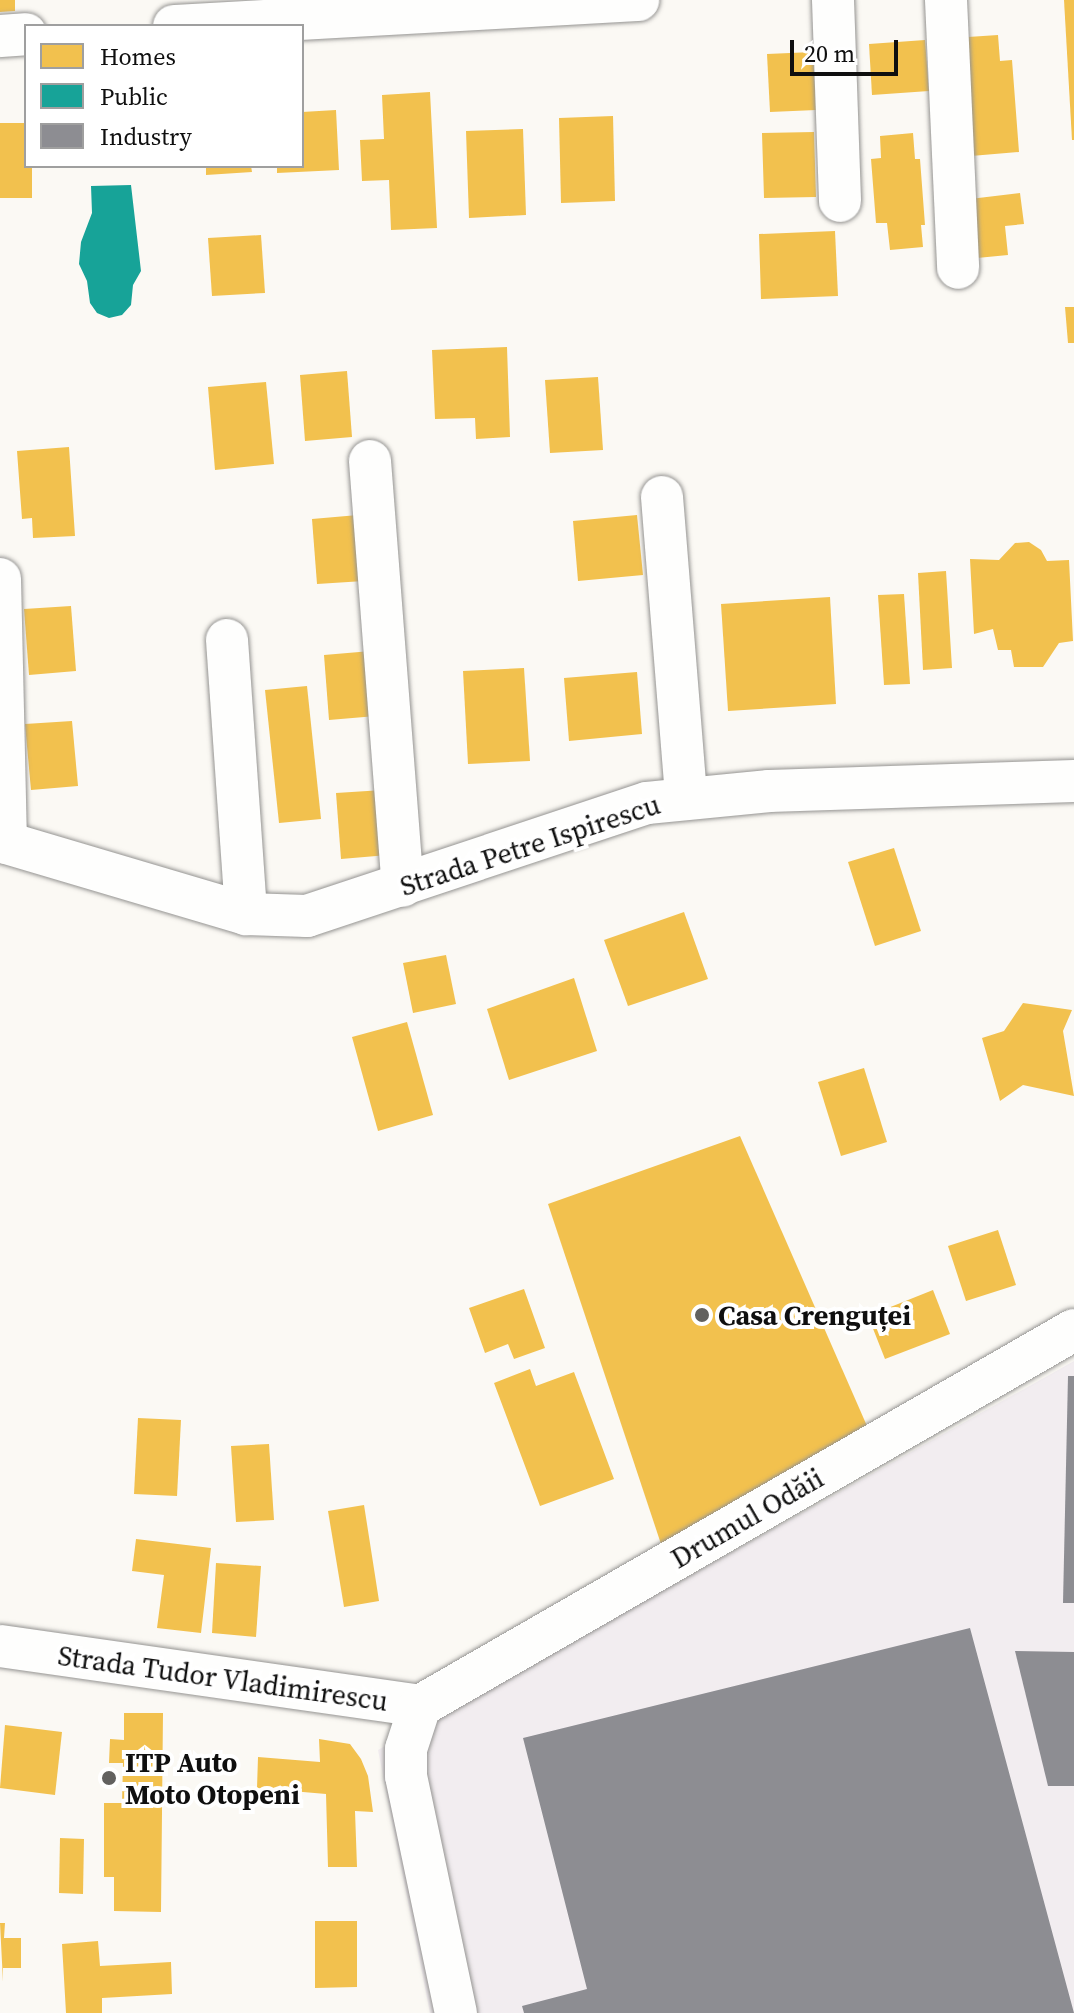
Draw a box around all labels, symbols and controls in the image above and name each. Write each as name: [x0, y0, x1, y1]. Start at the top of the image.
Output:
legend: [24, 24, 304, 168]
scale bar: [794, 24, 902, 74]
text: 20 m: [804, 37, 855, 70]
text: Homes: [100, 40, 176, 73]
text: Public: [100, 80, 168, 113]
text: Industry: [100, 120, 192, 153]
street label: Strada Petre Ispirescu: [396, 787, 664, 903]
place label: Casa Crenguței: [718, 1298, 911, 1332]
marker: Casa Crenguței: [693, 1306, 711, 1324]
street label: Drumul Odăii: [665, 1461, 829, 1575]
street label: Strada Tudor Vladimirescu: [55, 1638, 391, 1718]
place label: ITP Auto Moto Otopeni: [125, 1745, 300, 1811]
marker: ITP Auto Moto Otopeni: [100, 1769, 118, 1787]

